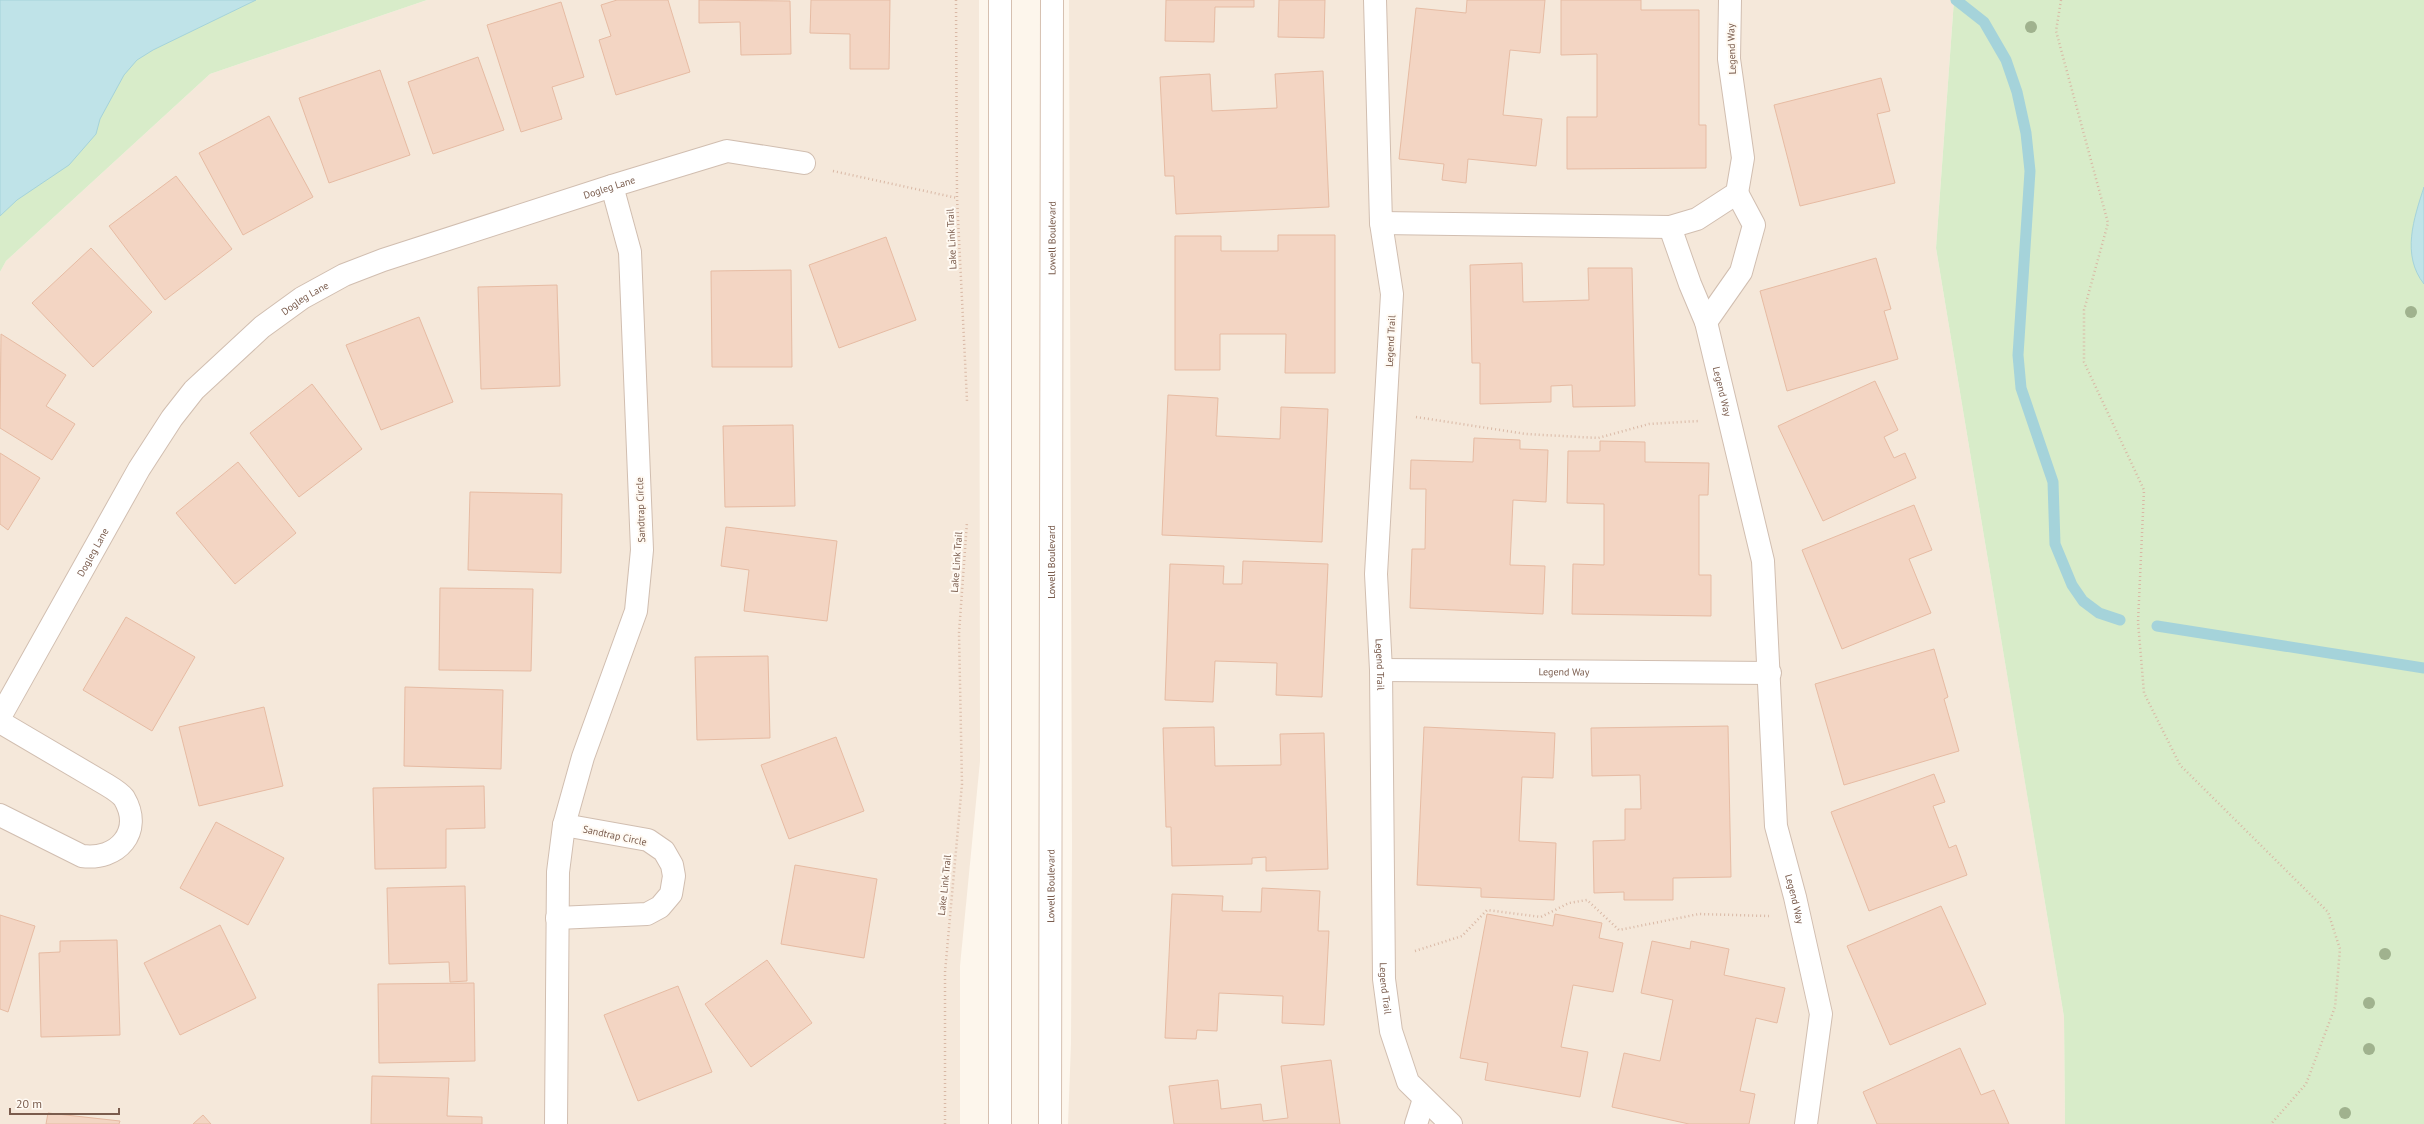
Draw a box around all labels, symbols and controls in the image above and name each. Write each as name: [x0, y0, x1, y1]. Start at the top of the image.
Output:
street label: Legend Way: [1724, 23, 1739, 75]
street label: Dogleg Lane: [582, 173, 637, 202]
street label: Lowell Boulevard: [1046, 201, 1059, 275]
street label: Lake Link Trail: [943, 208, 960, 270]
street label: Dogleg Lane: [279, 279, 331, 318]
street label: Legend Trail: [1383, 315, 1398, 367]
street label: Legend Way: [1710, 365, 1734, 418]
street label: Sandtrap Circle: [633, 477, 648, 543]
street label: Lowell Boulevard: [1045, 525, 1058, 599]
street label: Dogleg Lane: [74, 526, 112, 579]
street label: Lake Link Trail: [948, 531, 965, 593]
street label: Legend Trail: [1372, 638, 1387, 691]
street label: Legend Way: [1538, 665, 1590, 679]
street label: Sandtrap Circle: [582, 822, 648, 849]
street label: Lowell Boulevard: [1044, 849, 1057, 923]
street label: Lake Link Trail: [935, 854, 954, 916]
street label: Legend Way: [1782, 873, 1807, 925]
street label: Legend Trail: [1377, 963, 1395, 1015]
scale bar: [10, 1090, 119, 1116]
text: 20 m: [16, 1096, 42, 1111]

